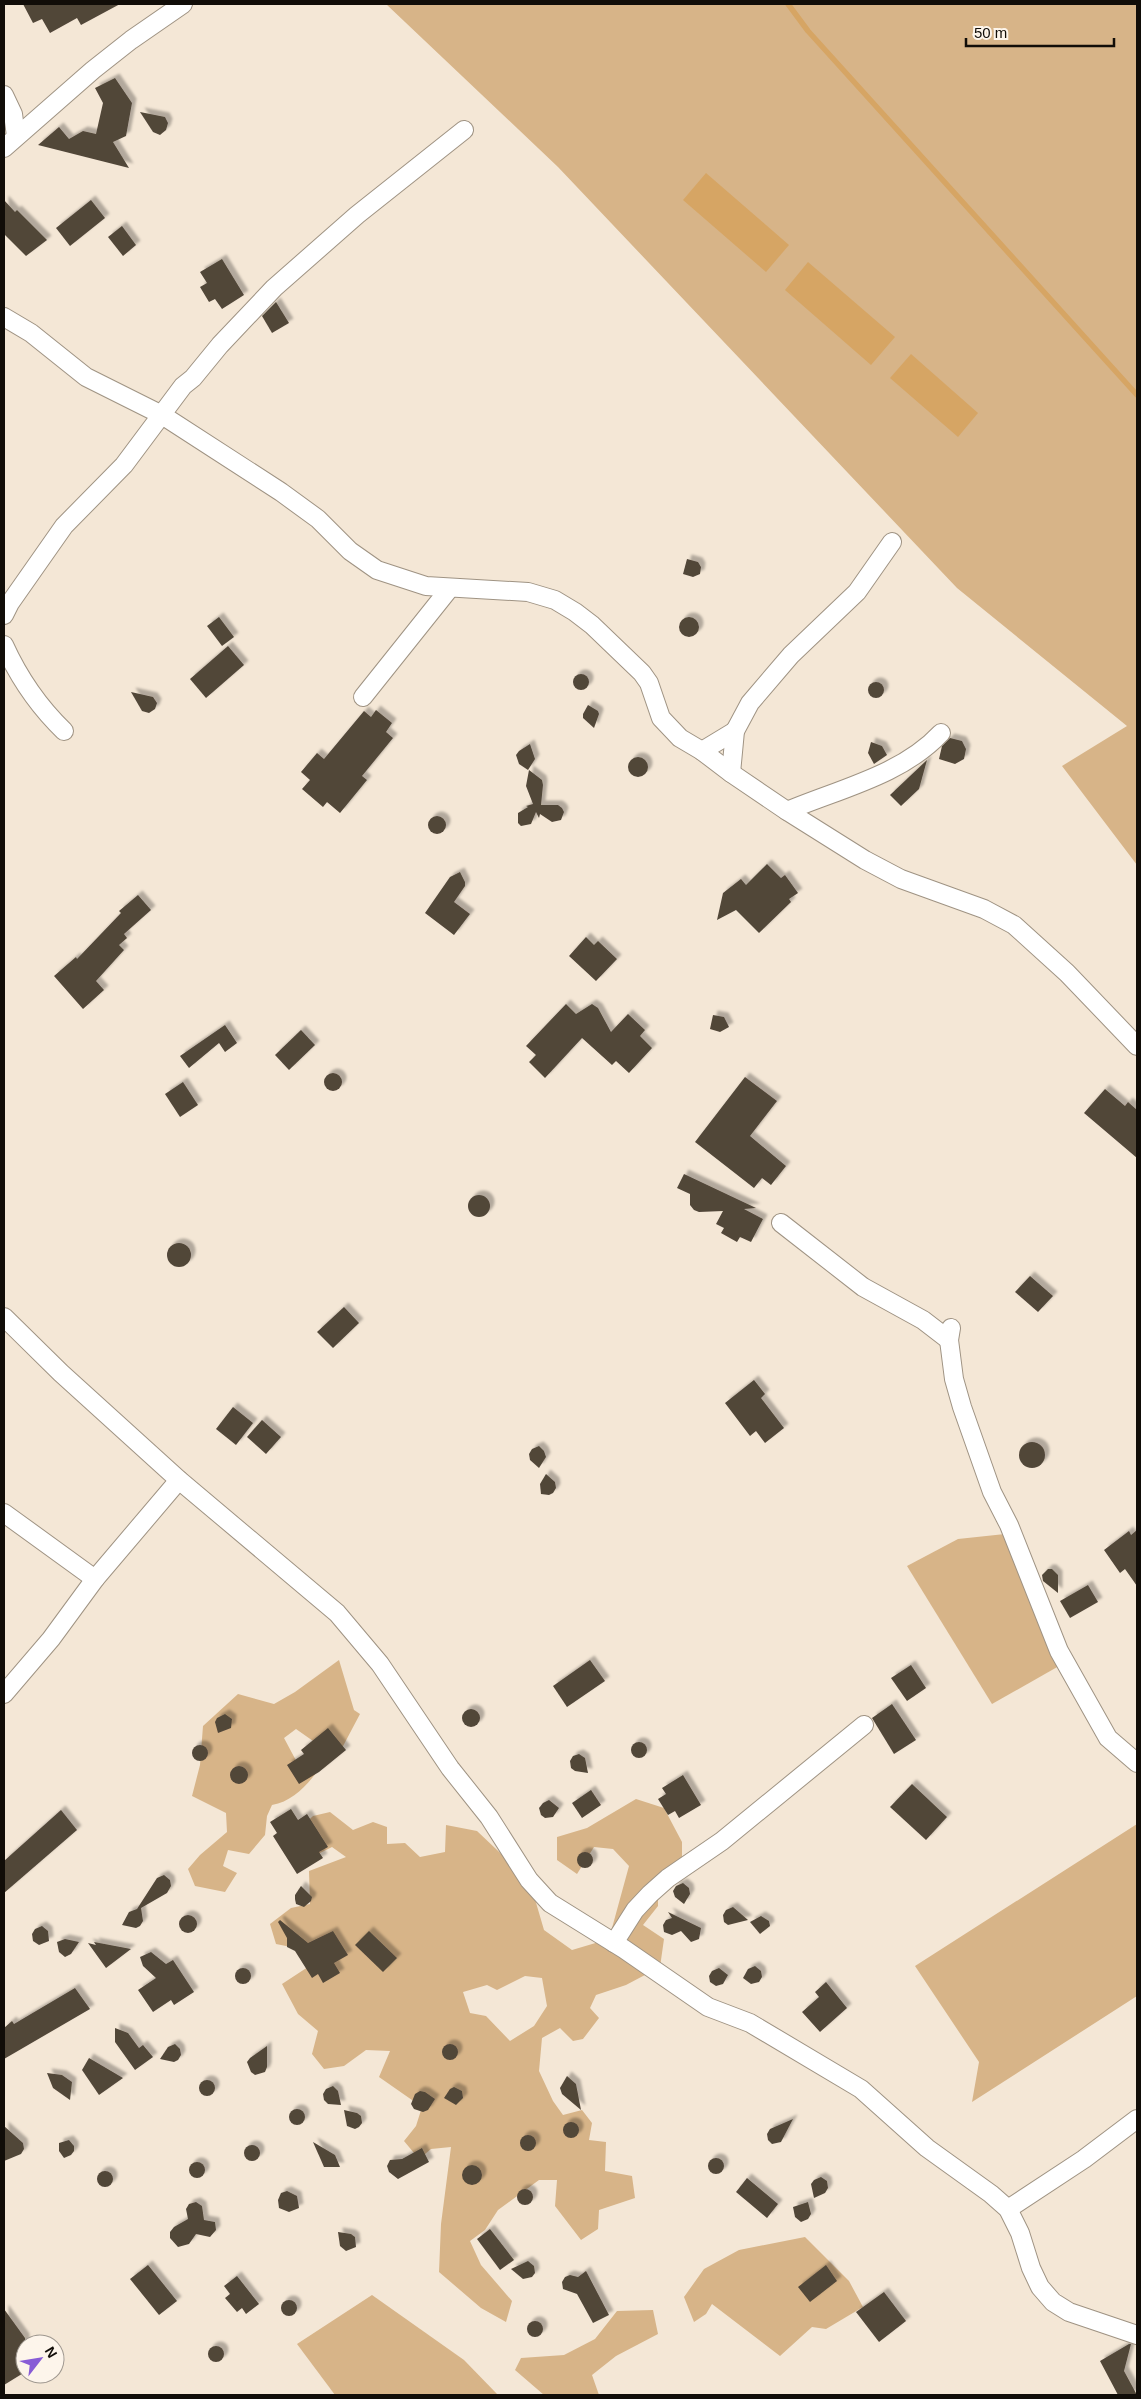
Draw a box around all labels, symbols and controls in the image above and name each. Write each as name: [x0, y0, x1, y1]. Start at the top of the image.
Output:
scale bar: [966, 15, 1114, 47]
text: 50 m: [974, 24, 1007, 41]
north arrow: [15, 2334, 65, 2384]
text: N: [42, 2344, 61, 2361]

